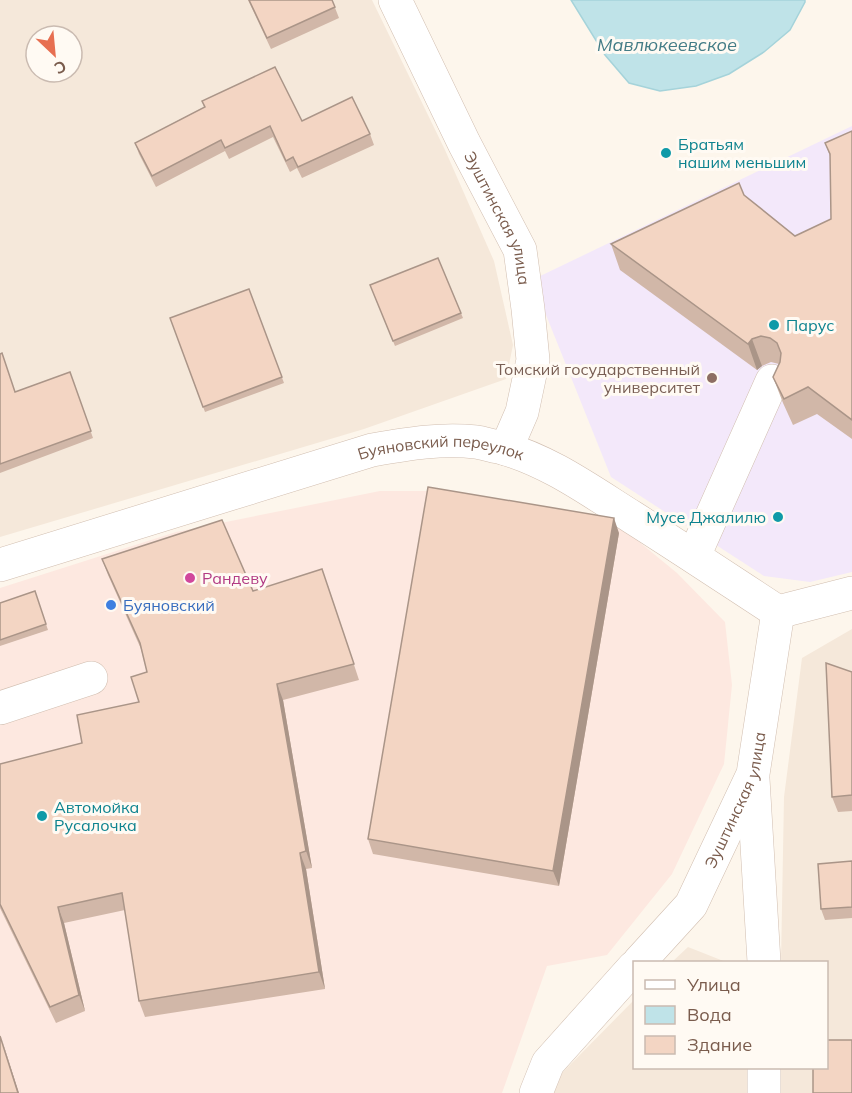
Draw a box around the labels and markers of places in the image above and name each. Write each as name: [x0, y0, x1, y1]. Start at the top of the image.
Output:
place label: Братьям нашим меньшим: [678, 134, 806, 172]
marker: Братьям нашим меньшим: [659, 146, 673, 160]
place label: Парус: [786, 315, 834, 335]
marker: Парус: [767, 318, 781, 332]
place label: Томский государственный университет: [496, 359, 701, 397]
marker: Томский государственный университет: [705, 371, 719, 385]
place label: Мусе Джалилю: [646, 507, 766, 527]
marker: Мусе Джалилю: [771, 510, 785, 524]
place label: Рандеву: [202, 568, 268, 588]
marker: Рандеву: [183, 571, 197, 585]
place label: Буяновский: [123, 595, 215, 615]
marker: Буяновский: [104, 598, 118, 612]
place label: Автомойка Русалочка: [54, 797, 139, 835]
marker: Автомойка Русалочка: [35, 809, 49, 823]

